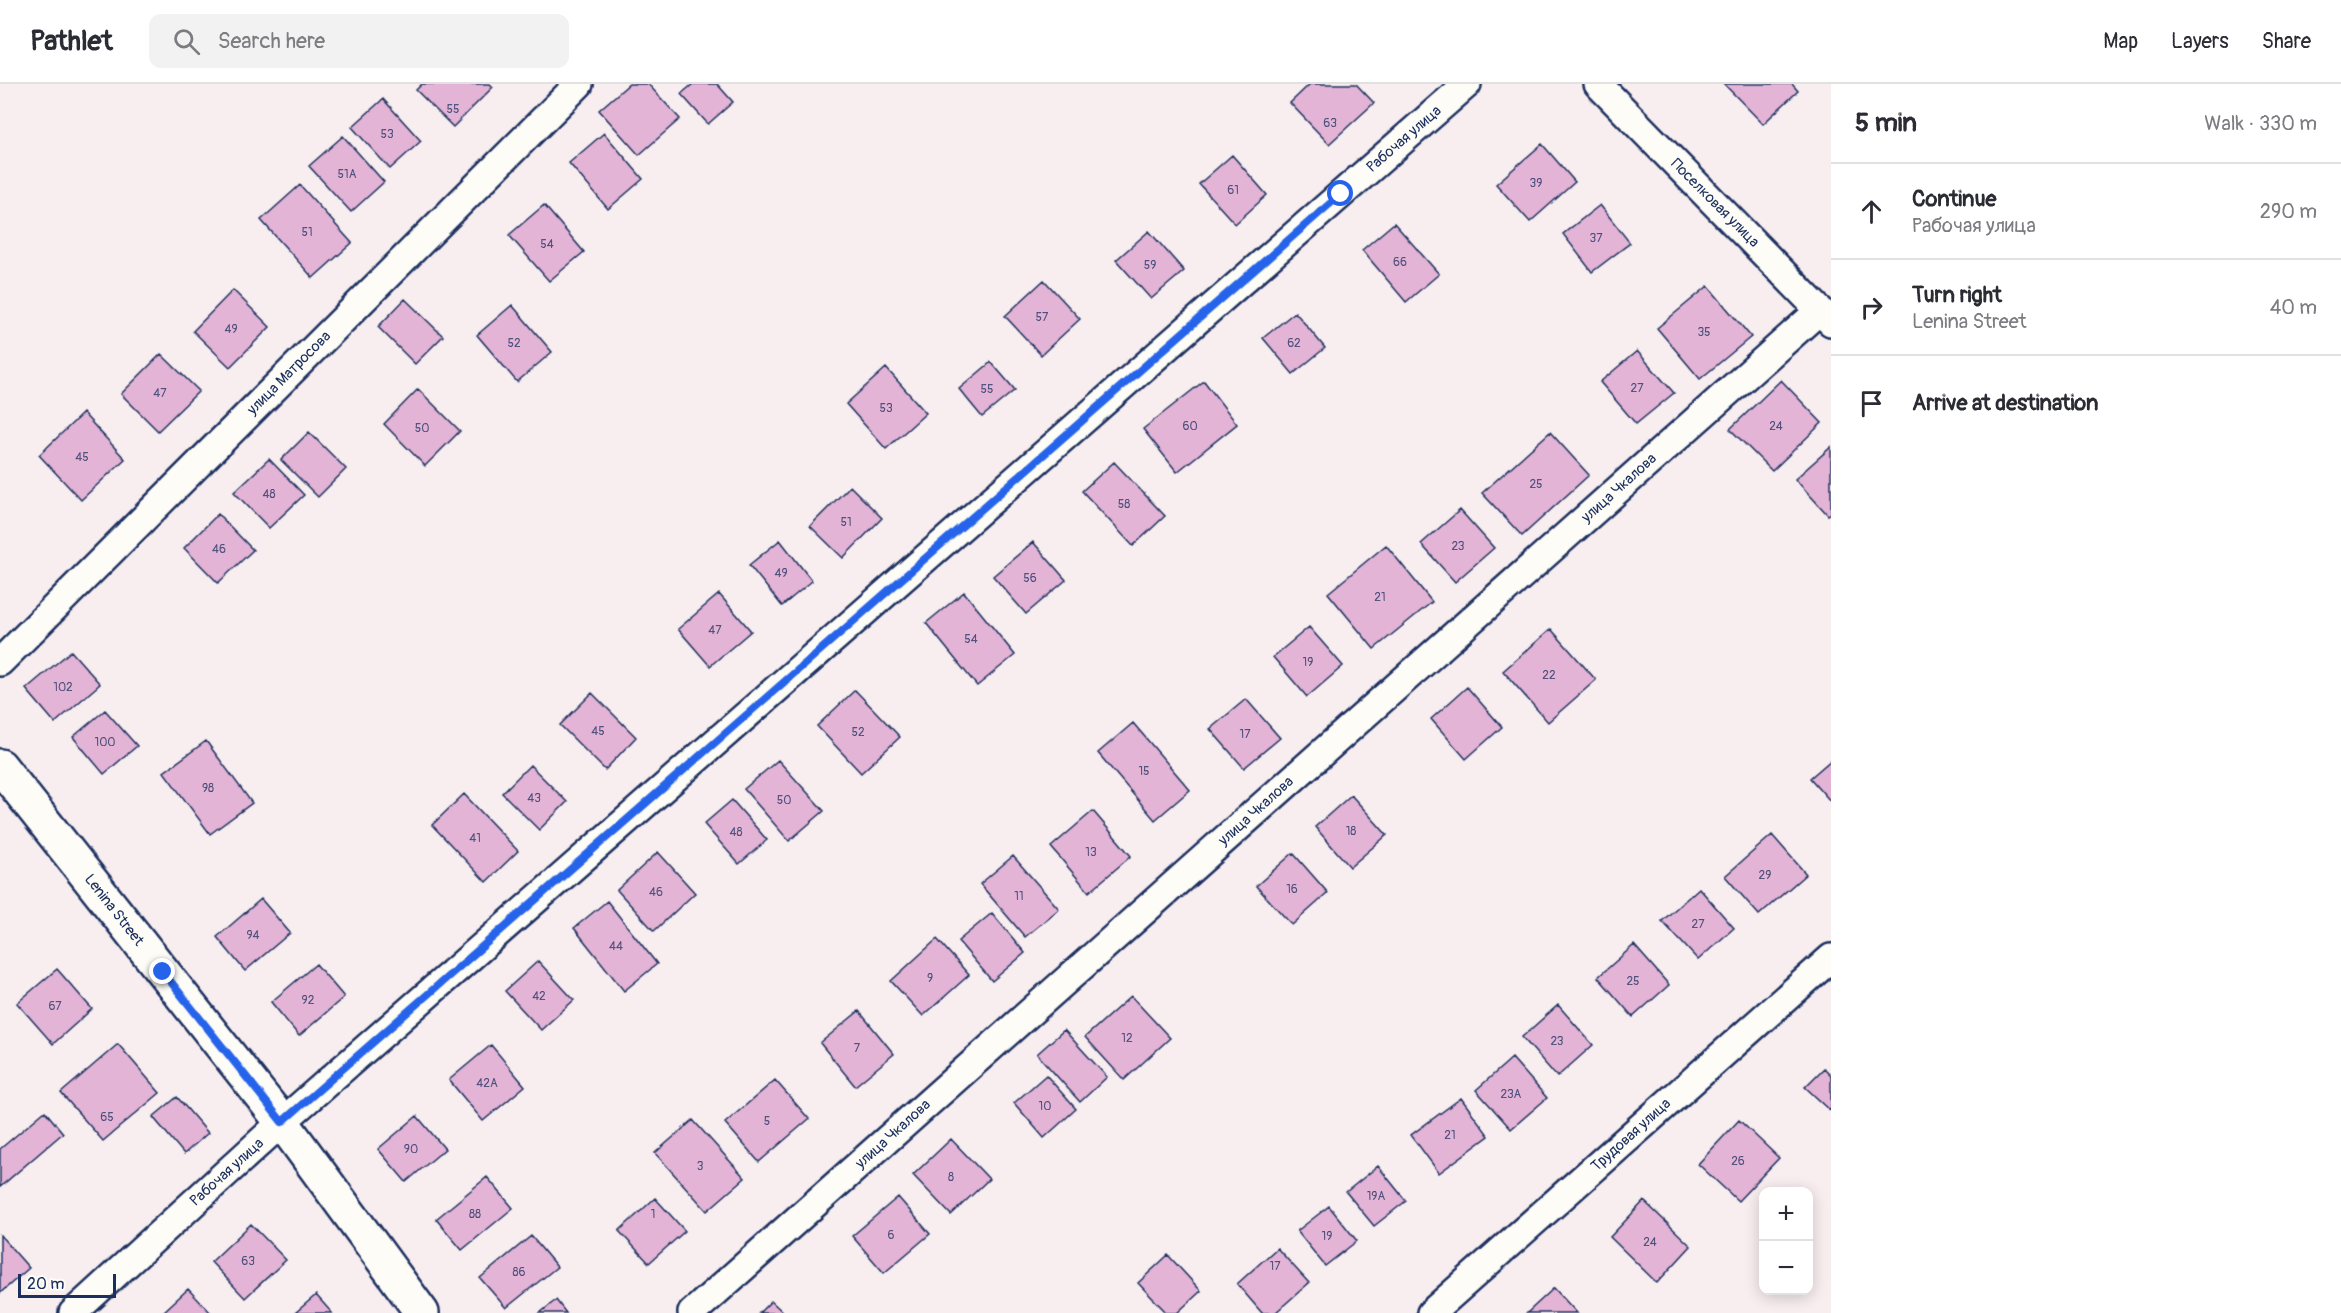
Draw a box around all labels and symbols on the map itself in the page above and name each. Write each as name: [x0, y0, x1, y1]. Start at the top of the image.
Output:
street label: Рабочая улица: [1363, 101, 1445, 177]
house number: 55: [446, 102, 460, 117]
house number: 63: [1323, 116, 1337, 131]
house number: 53: [380, 127, 394, 142]
street label: Поселковая улица: [1667, 155, 1763, 251]
house number: 51А: [338, 167, 357, 182]
house number: 39: [1530, 176, 1542, 191]
route start: [1327, 180, 1353, 206]
house number: 61: [1227, 183, 1239, 198]
house number: 51: [301, 225, 313, 240]
house number: 37: [1589, 231, 1603, 246]
house number: 54: [540, 237, 554, 252]
house number: 66: [1393, 255, 1407, 270]
house number: 59: [1144, 258, 1156, 273]
house number: 57: [1036, 310, 1049, 325]
house number: 49: [224, 322, 238, 337]
house number: 35: [1697, 325, 1711, 340]
street label: улица Матросова: [242, 327, 335, 420]
house number: 52: [507, 336, 521, 351]
house number: 62: [1287, 336, 1301, 351]
house number: 27: [1630, 381, 1644, 396]
house number: 55: [980, 382, 994, 397]
house number: 47: [153, 386, 167, 401]
house number: 53: [879, 401, 893, 416]
house number: 60: [1182, 419, 1198, 434]
house number: 24: [1769, 419, 1783, 434]
house number: 50: [415, 421, 429, 436]
street label: улица Чкалова: [1577, 449, 1661, 527]
house number: 45: [75, 450, 89, 465]
house number: 25: [1529, 477, 1543, 492]
house number: 48: [262, 487, 276, 502]
house number: 58: [1118, 497, 1130, 512]
house number: 51: [840, 515, 852, 530]
house number: 23: [1451, 539, 1465, 554]
house number: 46: [212, 542, 226, 557]
house number: 49: [774, 566, 788, 581]
house number: 56: [1023, 571, 1037, 586]
house number: 21: [1374, 590, 1386, 605]
house number: 47: [708, 623, 722, 638]
house number: 54: [964, 632, 978, 647]
house number: 19: [1303, 655, 1313, 670]
house number: 22: [1542, 668, 1556, 683]
house number: 102: [53, 680, 73, 695]
house number: 45: [591, 724, 605, 739]
house number: 52: [851, 725, 865, 740]
house number: 17: [1239, 727, 1251, 742]
house number: 100: [94, 735, 116, 750]
house number: 15: [1138, 764, 1150, 779]
street label: улица Чкалова: [1214, 772, 1298, 850]
house number: 98: [202, 781, 214, 796]
house number: 43: [527, 791, 541, 806]
house number: 50: [777, 793, 791, 808]
house number: 18: [1346, 824, 1356, 839]
house number: 48: [729, 825, 743, 840]
house number: 41: [469, 831, 481, 846]
house number: 13: [1085, 845, 1097, 860]
house number: 29: [1759, 868, 1771, 883]
street label: Lenina Street: [80, 870, 149, 950]
house number: 16: [1286, 882, 1298, 897]
house number: 46: [649, 885, 663, 900]
house number: 11: [1014, 889, 1024, 904]
house number: 27: [1691, 917, 1705, 932]
house number: 94: [246, 928, 260, 943]
house number: 44: [609, 939, 623, 954]
route end: [149, 958, 175, 984]
house number: 9: [927, 971, 933, 986]
house number: 25: [1626, 974, 1640, 989]
house number: 42: [532, 989, 546, 1004]
house number: 92: [302, 993, 315, 1008]
house number: 67: [48, 999, 62, 1014]
house number: 12: [1121, 1031, 1133, 1046]
house number: 23: [1550, 1034, 1564, 1049]
house number: 7: [854, 1041, 861, 1056]
house number: 42А: [476, 1076, 498, 1091]
house number: 23А: [1501, 1087, 1522, 1102]
street label: Трудовая улица: [1587, 1094, 1675, 1176]
street label: улица Чкалова: [851, 1095, 935, 1173]
house number: 10: [1039, 1099, 1051, 1114]
house number: 65: [100, 1110, 114, 1125]
house number: 5: [764, 1114, 770, 1129]
house number: 21: [1444, 1128, 1456, 1143]
street label: Рабочая улица: [186, 1134, 268, 1210]
house number: 90: [404, 1142, 418, 1157]
house number: 26: [1731, 1154, 1745, 1169]
house number: 3: [697, 1159, 704, 1174]
house number: 8: [948, 1170, 954, 1185]
house number: 19А: [1367, 1189, 1386, 1204]
house number: 88: [469, 1207, 481, 1222]
house number: 1: [651, 1207, 655, 1222]
house number: 6: [888, 1228, 895, 1243]
house number: 19: [1322, 1229, 1332, 1244]
house number: 24: [1643, 1235, 1657, 1250]
house number: 63: [241, 1254, 255, 1269]
house number: 17: [1269, 1259, 1281, 1274]
house number: 86: [512, 1265, 526, 1280]
scale bar: [18, 1271, 116, 1298]

